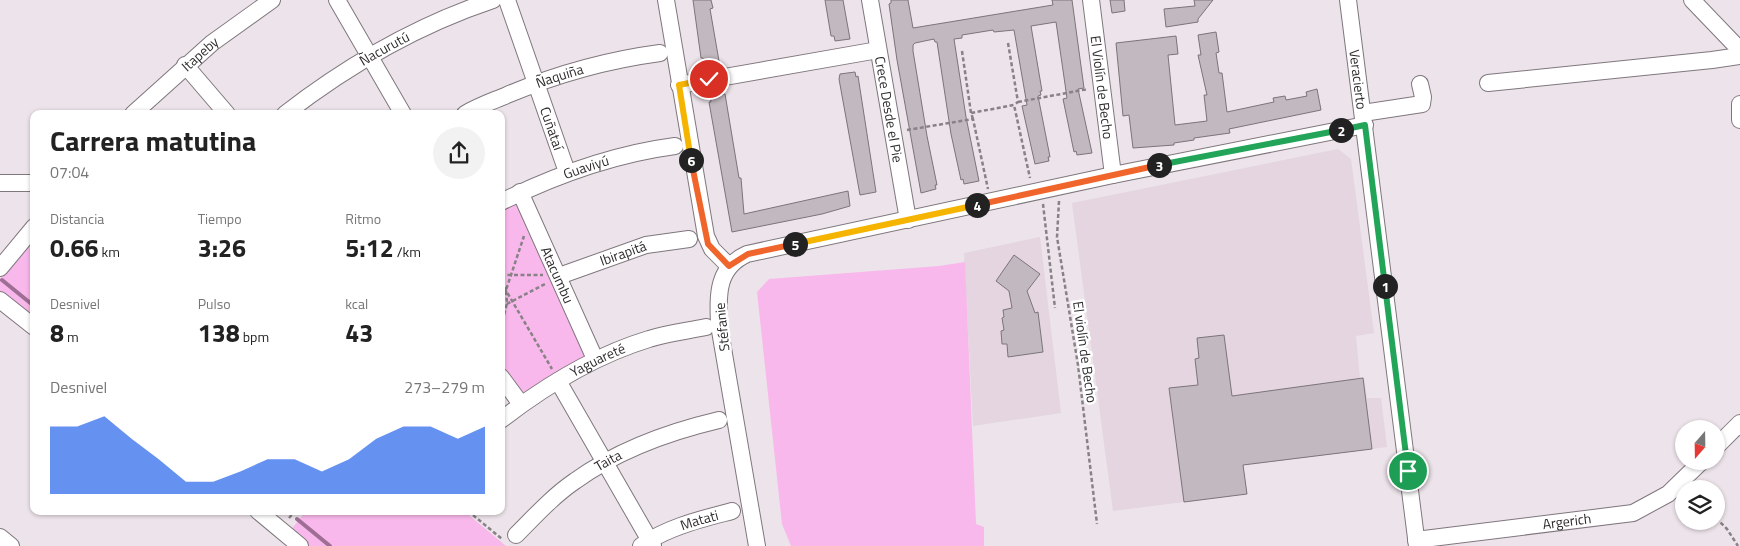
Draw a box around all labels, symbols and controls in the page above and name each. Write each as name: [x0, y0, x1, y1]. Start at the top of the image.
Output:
street label: Ñacurutú: [355, 26, 413, 71]
street label: Itapeby: [176, 31, 223, 76]
street label: El Violín de Becho: [1086, 34, 1119, 140]
street label: Veracierto: [1344, 48, 1373, 110]
street label: Crece Desde el Pie: [870, 54, 909, 164]
street label: Ñaquiña: [533, 58, 586, 93]
pin: [688, 58, 730, 100]
icon: check: [695, 65, 723, 93]
street label: Cuñataí: [535, 104, 570, 154]
pin: 2: [1328, 118, 1354, 142]
text: Carrera matutina: [50, 119, 256, 162]
text: 2: [1338, 120, 1345, 141]
button: share: [433, 127, 485, 179]
pin: 6: [678, 148, 704, 172]
street label: Guaviyú: [560, 149, 611, 184]
text: 6: [688, 150, 695, 171]
pin: 3: [1146, 152, 1172, 178]
text: 3: [1156, 155, 1163, 176]
text: 07:04: [50, 160, 89, 184]
pin: 4: [964, 192, 990, 218]
text: 4: [974, 195, 981, 216]
text: Distancia: [50, 208, 104, 229]
text: Tiempo: [198, 208, 242, 229]
text: Ritmo: [345, 208, 381, 229]
text: 0.66: [50, 229, 98, 267]
text: 3:26: [198, 229, 246, 267]
text: 5:12: [345, 229, 394, 267]
pin: 5: [782, 232, 808, 256]
text: 5: [792, 234, 799, 255]
street label: Ibirapitá: [597, 235, 649, 271]
text: km: [98, 241, 120, 262]
text: /km: [394, 241, 421, 262]
street label: Atacumbu: [536, 243, 580, 307]
pin: 1: [1372, 274, 1398, 298]
text: 1: [1382, 276, 1389, 297]
text: Desnivel: [50, 293, 100, 314]
text: Pulso: [198, 293, 231, 314]
text: kcal: [345, 293, 368, 314]
street label: El violín de Becho: [1068, 300, 1103, 404]
street label: Stéfanie: [709, 302, 734, 352]
text: 8: [50, 314, 64, 352]
text: 138: [198, 314, 240, 352]
text: 43: [345, 314, 373, 352]
text: m: [64, 326, 79, 347]
text: bpm: [240, 326, 269, 347]
street label: Yaguareté: [566, 337, 628, 382]
text: Desnivel: [50, 375, 107, 399]
text: 273–279 m: [404, 375, 485, 399]
north arrow: [1675, 420, 1725, 470]
map controls: [1675, 420, 1725, 530]
street label: Taita: [590, 444, 625, 476]
pin: [1387, 450, 1429, 492]
icon: arrive: [1394, 457, 1422, 485]
button: layers: [1675, 480, 1725, 530]
street label: Matati: [677, 504, 720, 535]
street label: Argerich: [1541, 507, 1592, 534]

